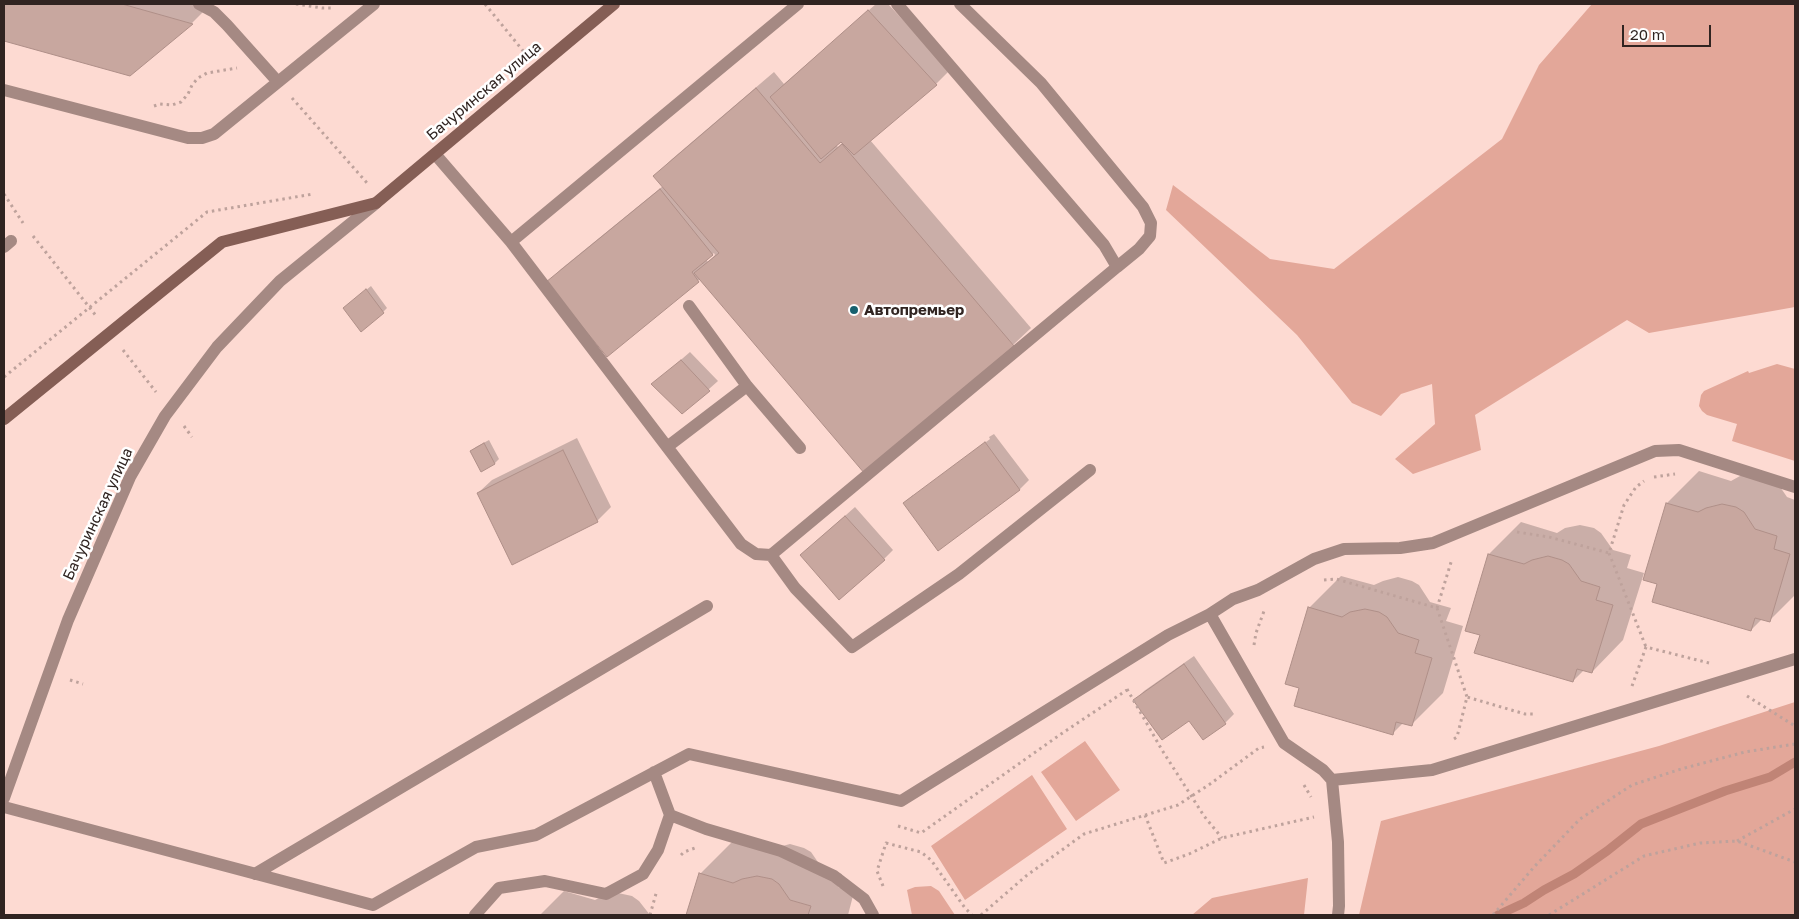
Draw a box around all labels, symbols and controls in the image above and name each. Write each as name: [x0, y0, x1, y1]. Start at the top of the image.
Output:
scale bar: [1624, 15, 1713, 47]
text: 20 m: [1630, 25, 1665, 43]
street label: Бачуринская улица: [423, 38, 545, 144]
place label: Автопремьер: [864, 301, 964, 319]
marker: Автопремьер: [848, 304, 860, 316]
street label: Бачуринская улица: [59, 445, 137, 583]

